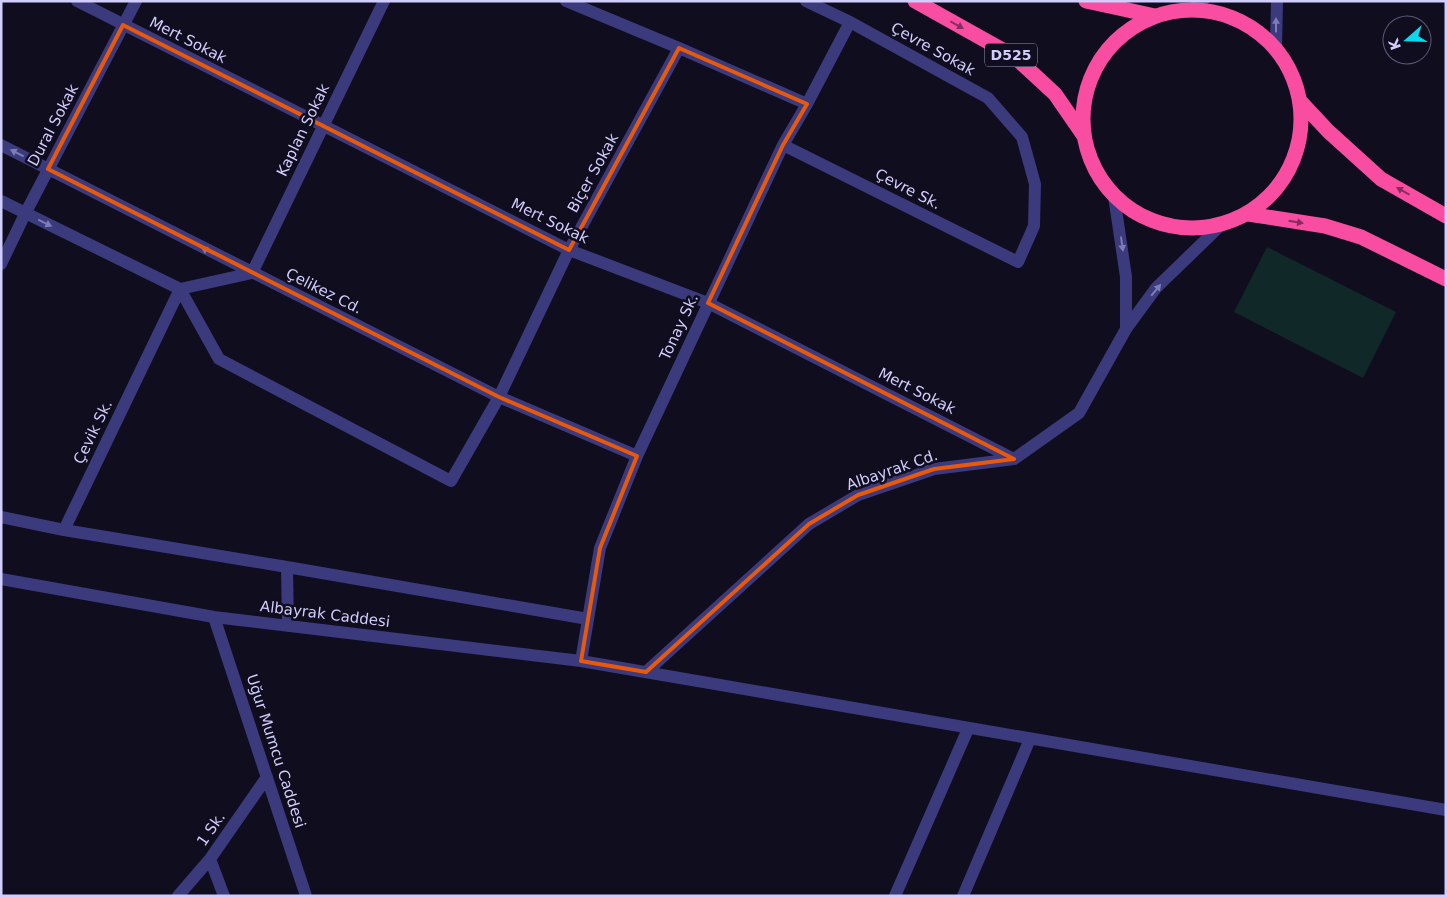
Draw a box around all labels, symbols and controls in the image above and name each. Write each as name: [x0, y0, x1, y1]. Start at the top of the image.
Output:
street label: Mert Sokak: [146, 13, 230, 67]
north arrow: [1382, 15, 1432, 65]
one-way arrow: [1272, 17, 1280, 33]
street label: Çevre Sokak: [888, 18, 978, 80]
one-way arrow: [950, 21, 965, 29]
text: K: [1385, 36, 1404, 52]
road number: D525: [985, 44, 1037, 66]
street label: Kaplan Sokak: [273, 80, 333, 179]
street label: Dural Sokak: [24, 81, 82, 169]
street label: Biçer Sokak: [564, 130, 622, 216]
one-way arrow: [10, 149, 24, 157]
street label: Çevre Sk.: [872, 165, 944, 213]
one-way arrow: [1397, 187, 1410, 196]
street label: Mert Sokak: [508, 194, 592, 248]
one-way arrow: [1289, 218, 1305, 226]
one-way arrow: [38, 219, 52, 227]
one-way arrow: [1118, 236, 1126, 252]
one-way arrow: [201, 247, 216, 255]
street label: Çelikez Cd.: [283, 264, 365, 318]
one-way arrow: [1150, 283, 1161, 296]
street label: Tonay Sk.: [655, 291, 702, 364]
street label: Mert Sokak: [875, 364, 959, 418]
street label: Çevik Sk.: [70, 397, 116, 467]
street label: Albayrak Cd.: [844, 446, 940, 494]
street label: Albayrak Caddesi: [259, 597, 391, 631]
street label: Uğur Mumcu Caddesi: [243, 672, 309, 830]
street label: 1 Sk.: [193, 809, 229, 849]

